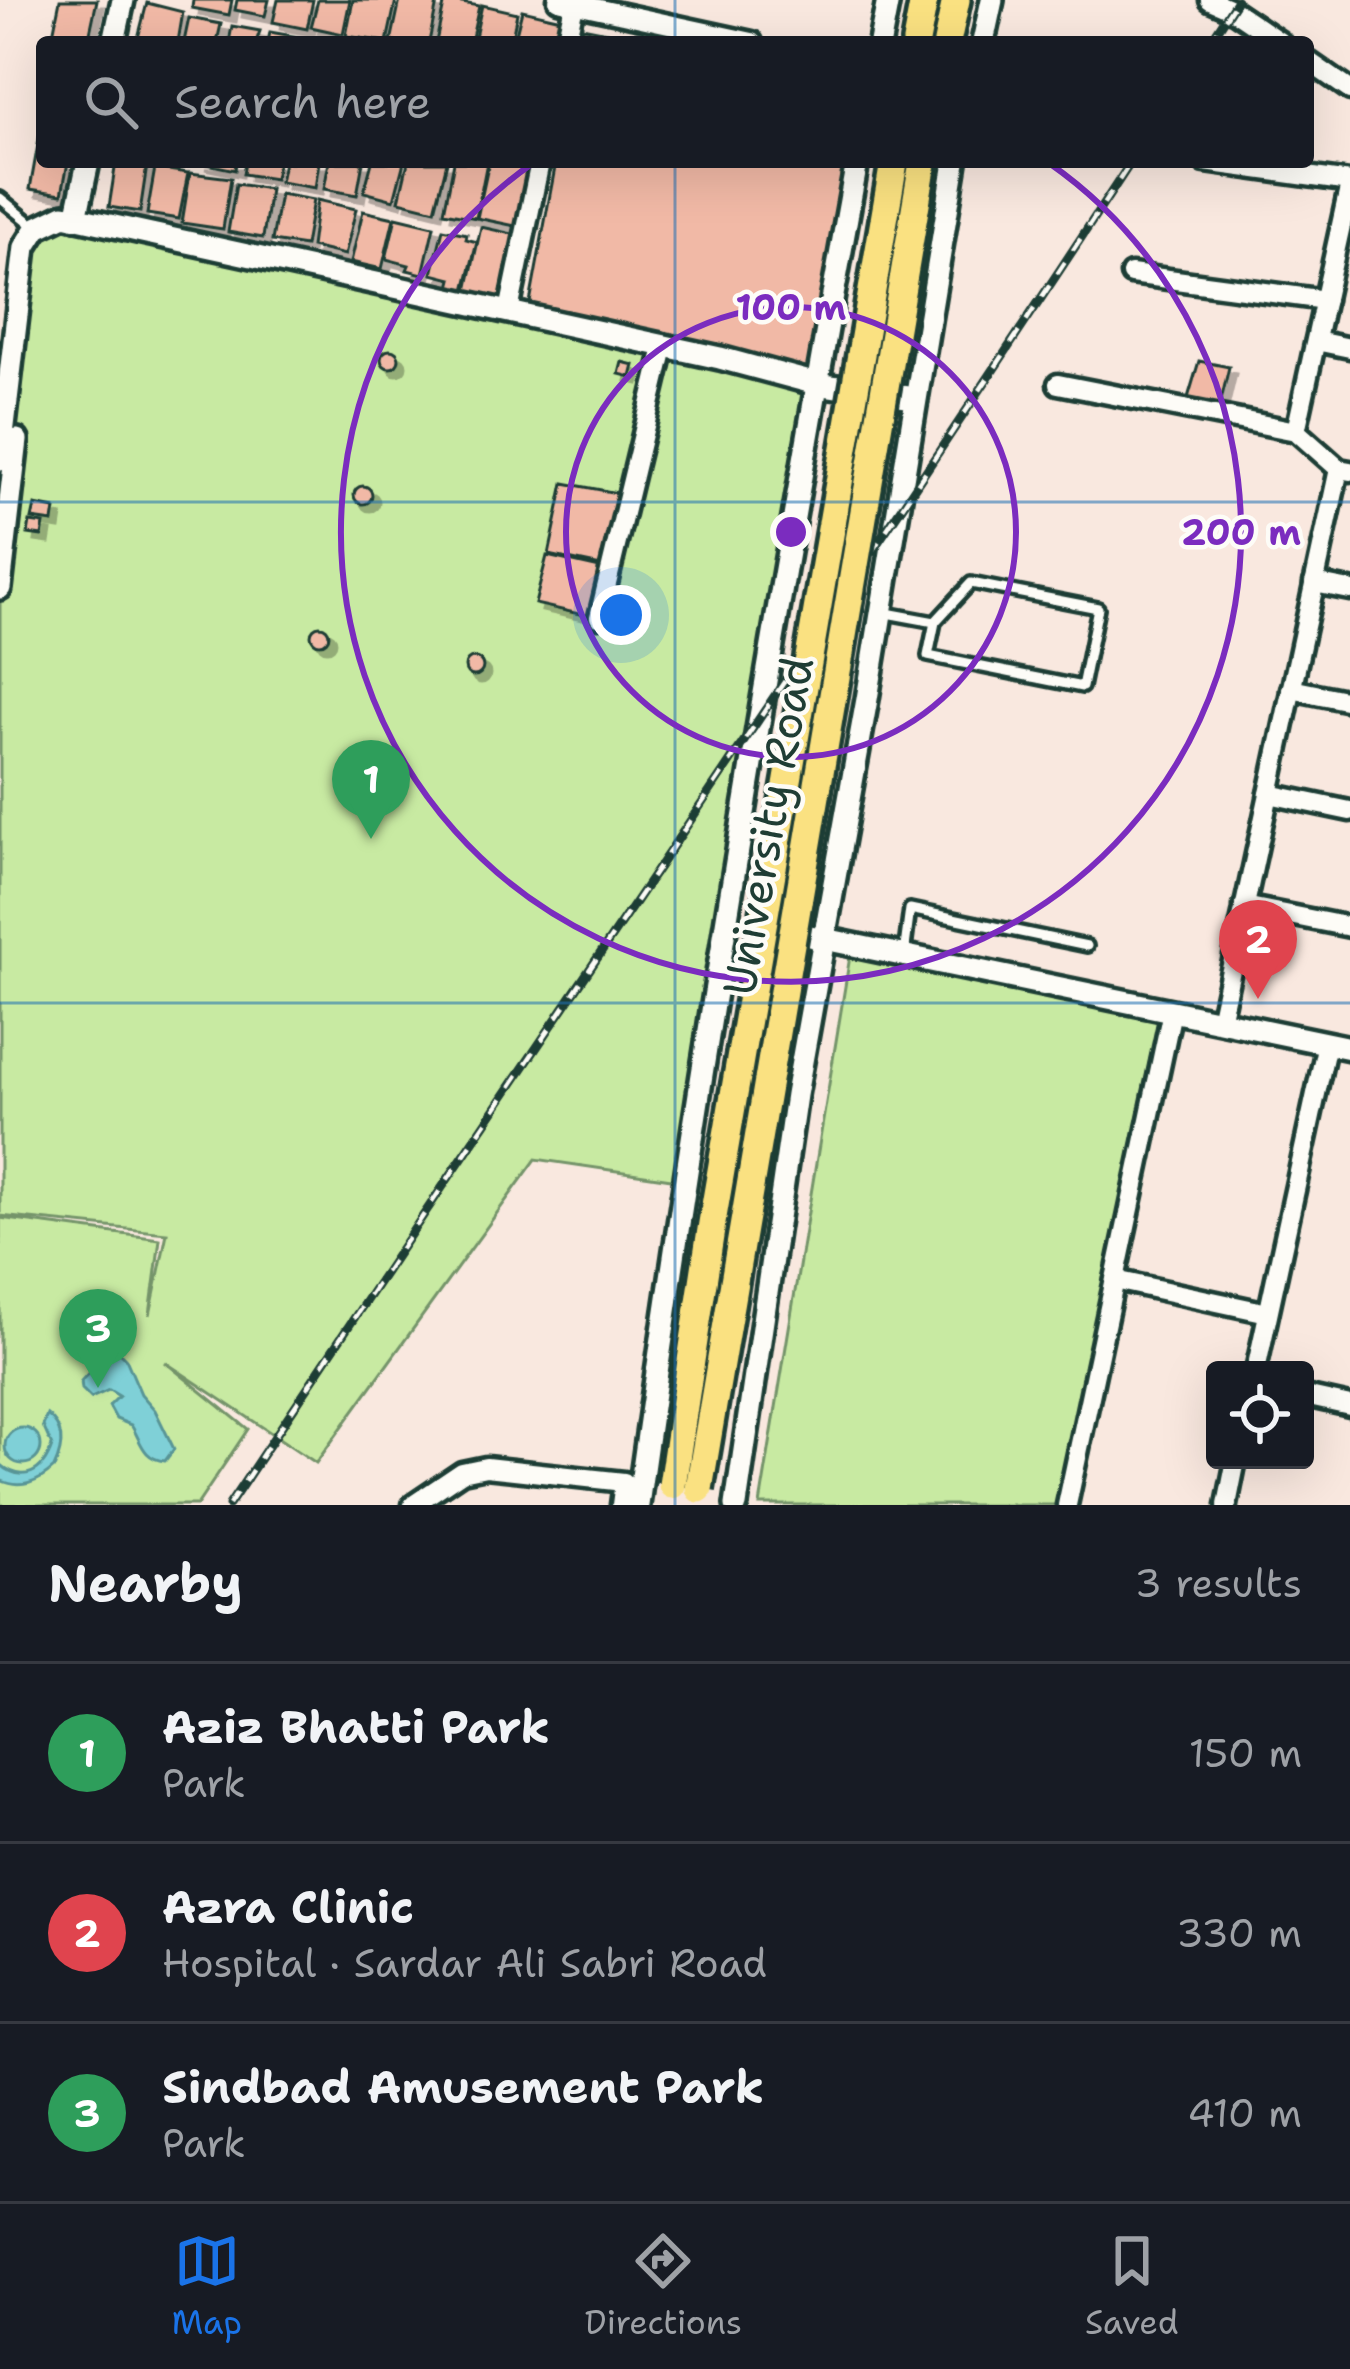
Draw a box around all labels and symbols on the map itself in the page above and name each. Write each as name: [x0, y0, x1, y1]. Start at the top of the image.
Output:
text: 100 m: [736, 283, 847, 332]
text: 200 m: [1181, 508, 1301, 557]
centre of rings: [770, 511, 812, 553]
your location: [591, 585, 651, 645]
street label: University Road: [709, 652, 827, 1000]
pin: 1: [332, 740, 410, 839]
pin: 2: [1219, 900, 1297, 999]
pin: 3: [59, 1289, 137, 1388]

